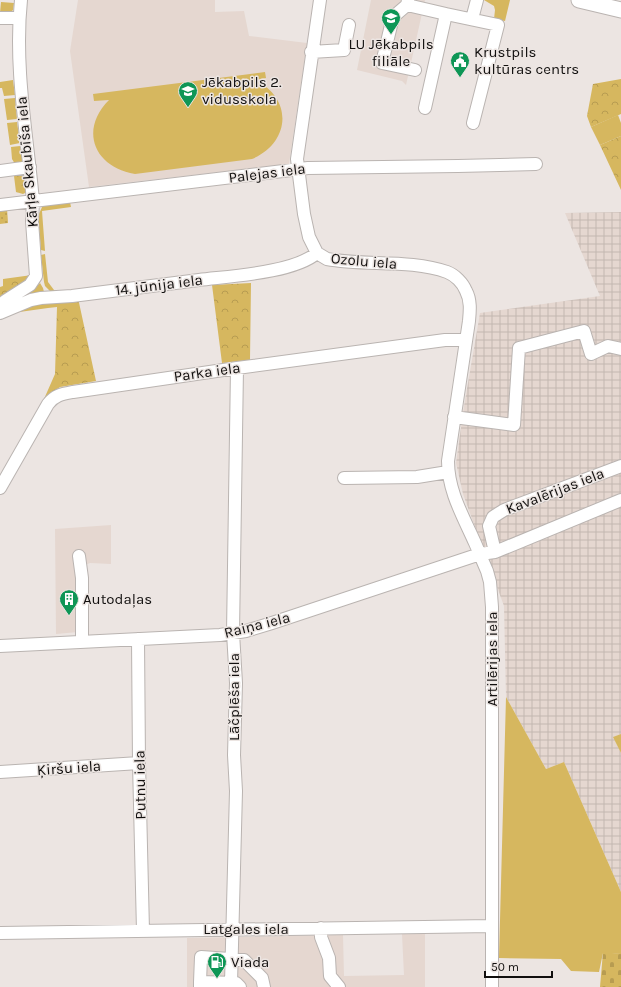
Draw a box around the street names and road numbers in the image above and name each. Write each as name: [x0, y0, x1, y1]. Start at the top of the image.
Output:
street label: Kārļa Skaubīša iela: [12, 96, 42, 228]
street label: Palejas iela: [227, 159, 307, 187]
street label: Ozolu iela: [330, 249, 398, 273]
street label: 14. jūnija iela: [114, 271, 204, 299]
street label: Parka iela: [173, 358, 241, 386]
street label: Kavalērijas iela: [503, 464, 607, 518]
street label: Raiņa iela: [222, 608, 292, 642]
street label: Artilērijas iela: [483, 612, 501, 706]
street label: Lāčplēša iela: [225, 653, 243, 741]
street label: Putnu iela: [130, 750, 150, 820]
street label: Ķiršu iela: [36, 757, 102, 779]
street label: Latgales iela: [203, 920, 289, 938]

